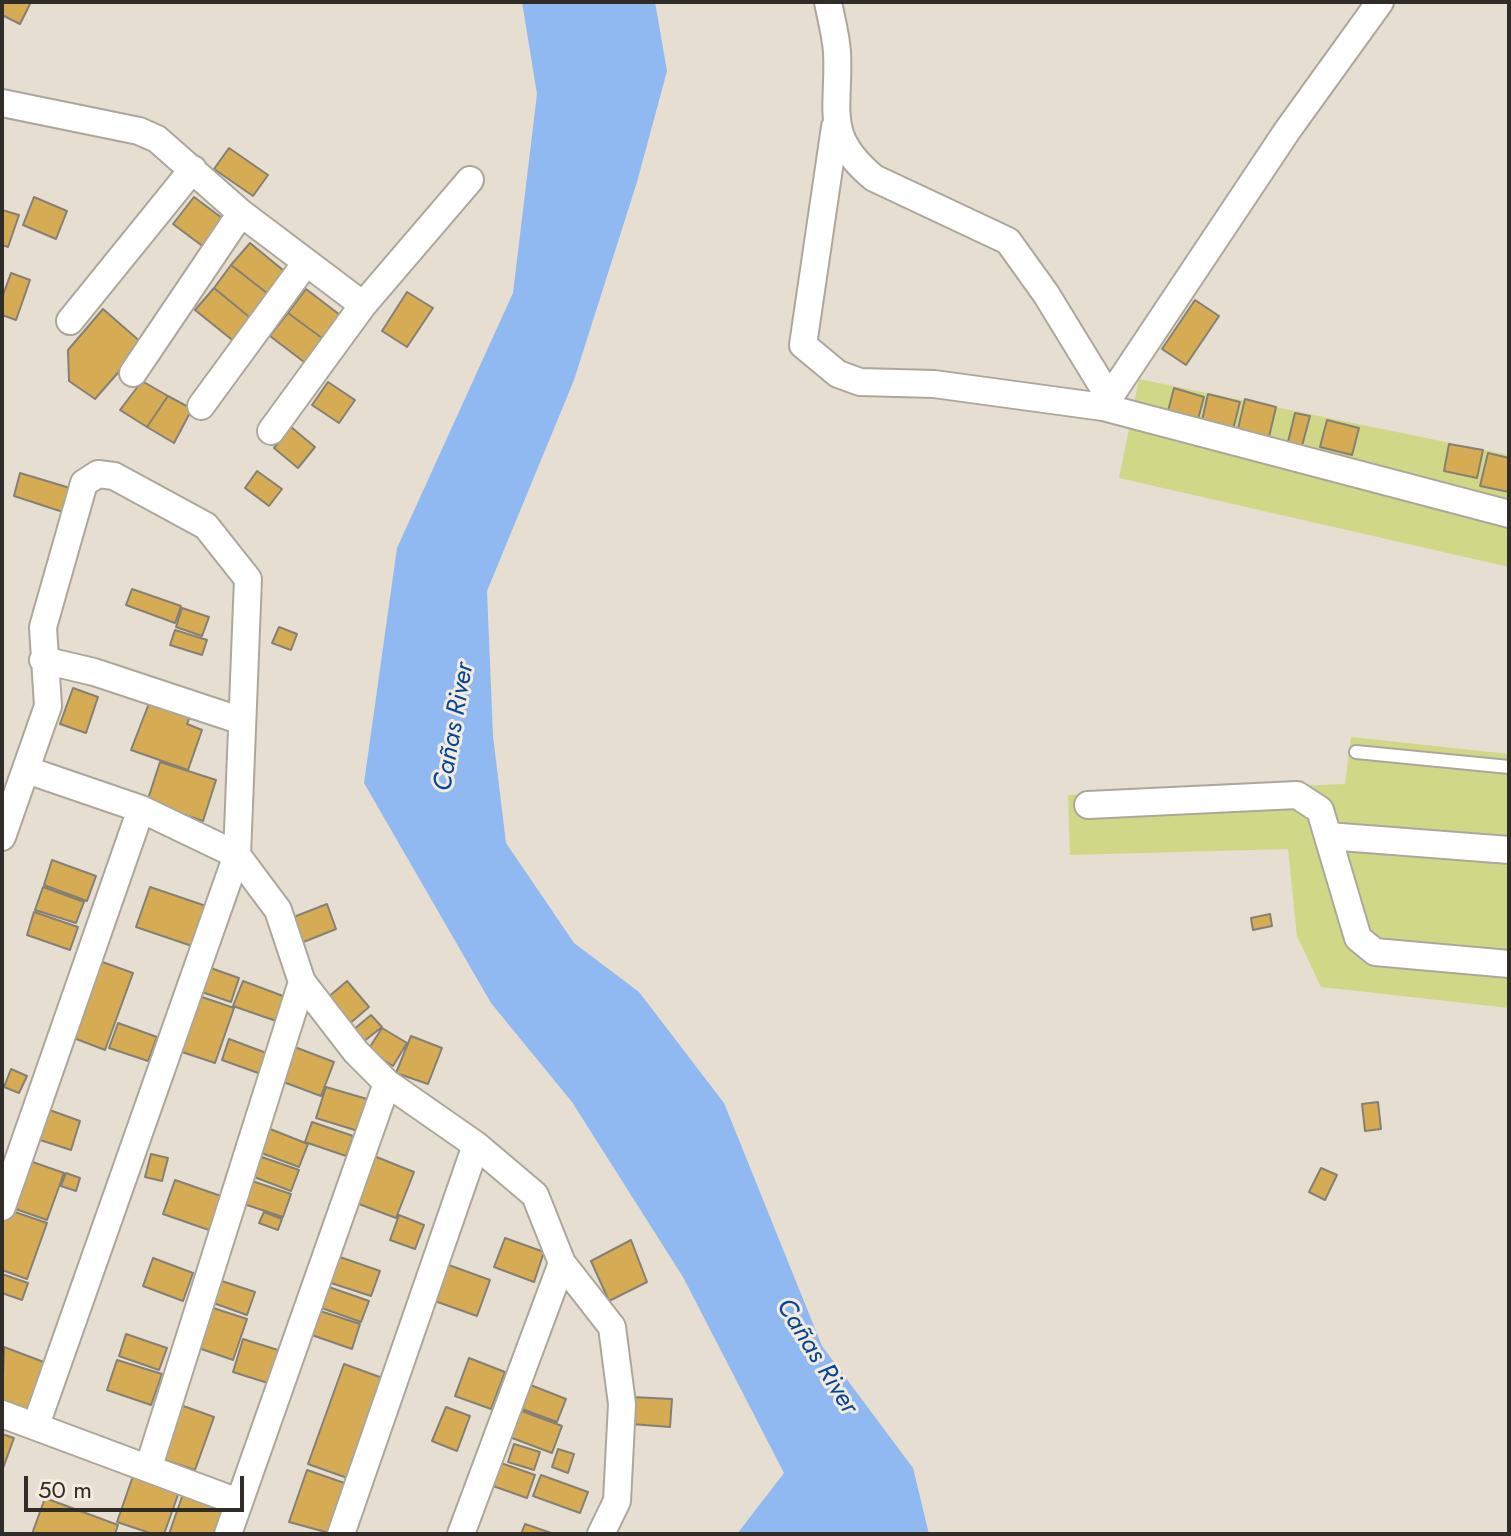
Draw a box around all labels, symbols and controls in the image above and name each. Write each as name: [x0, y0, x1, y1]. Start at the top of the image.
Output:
water label: Cañas River: [428, 660, 482, 794]
water label: Cañas River: [768, 1293, 864, 1421]
scale bar: [28, 1460, 248, 1510]
text: 50 m: [38, 1472, 92, 1507]

